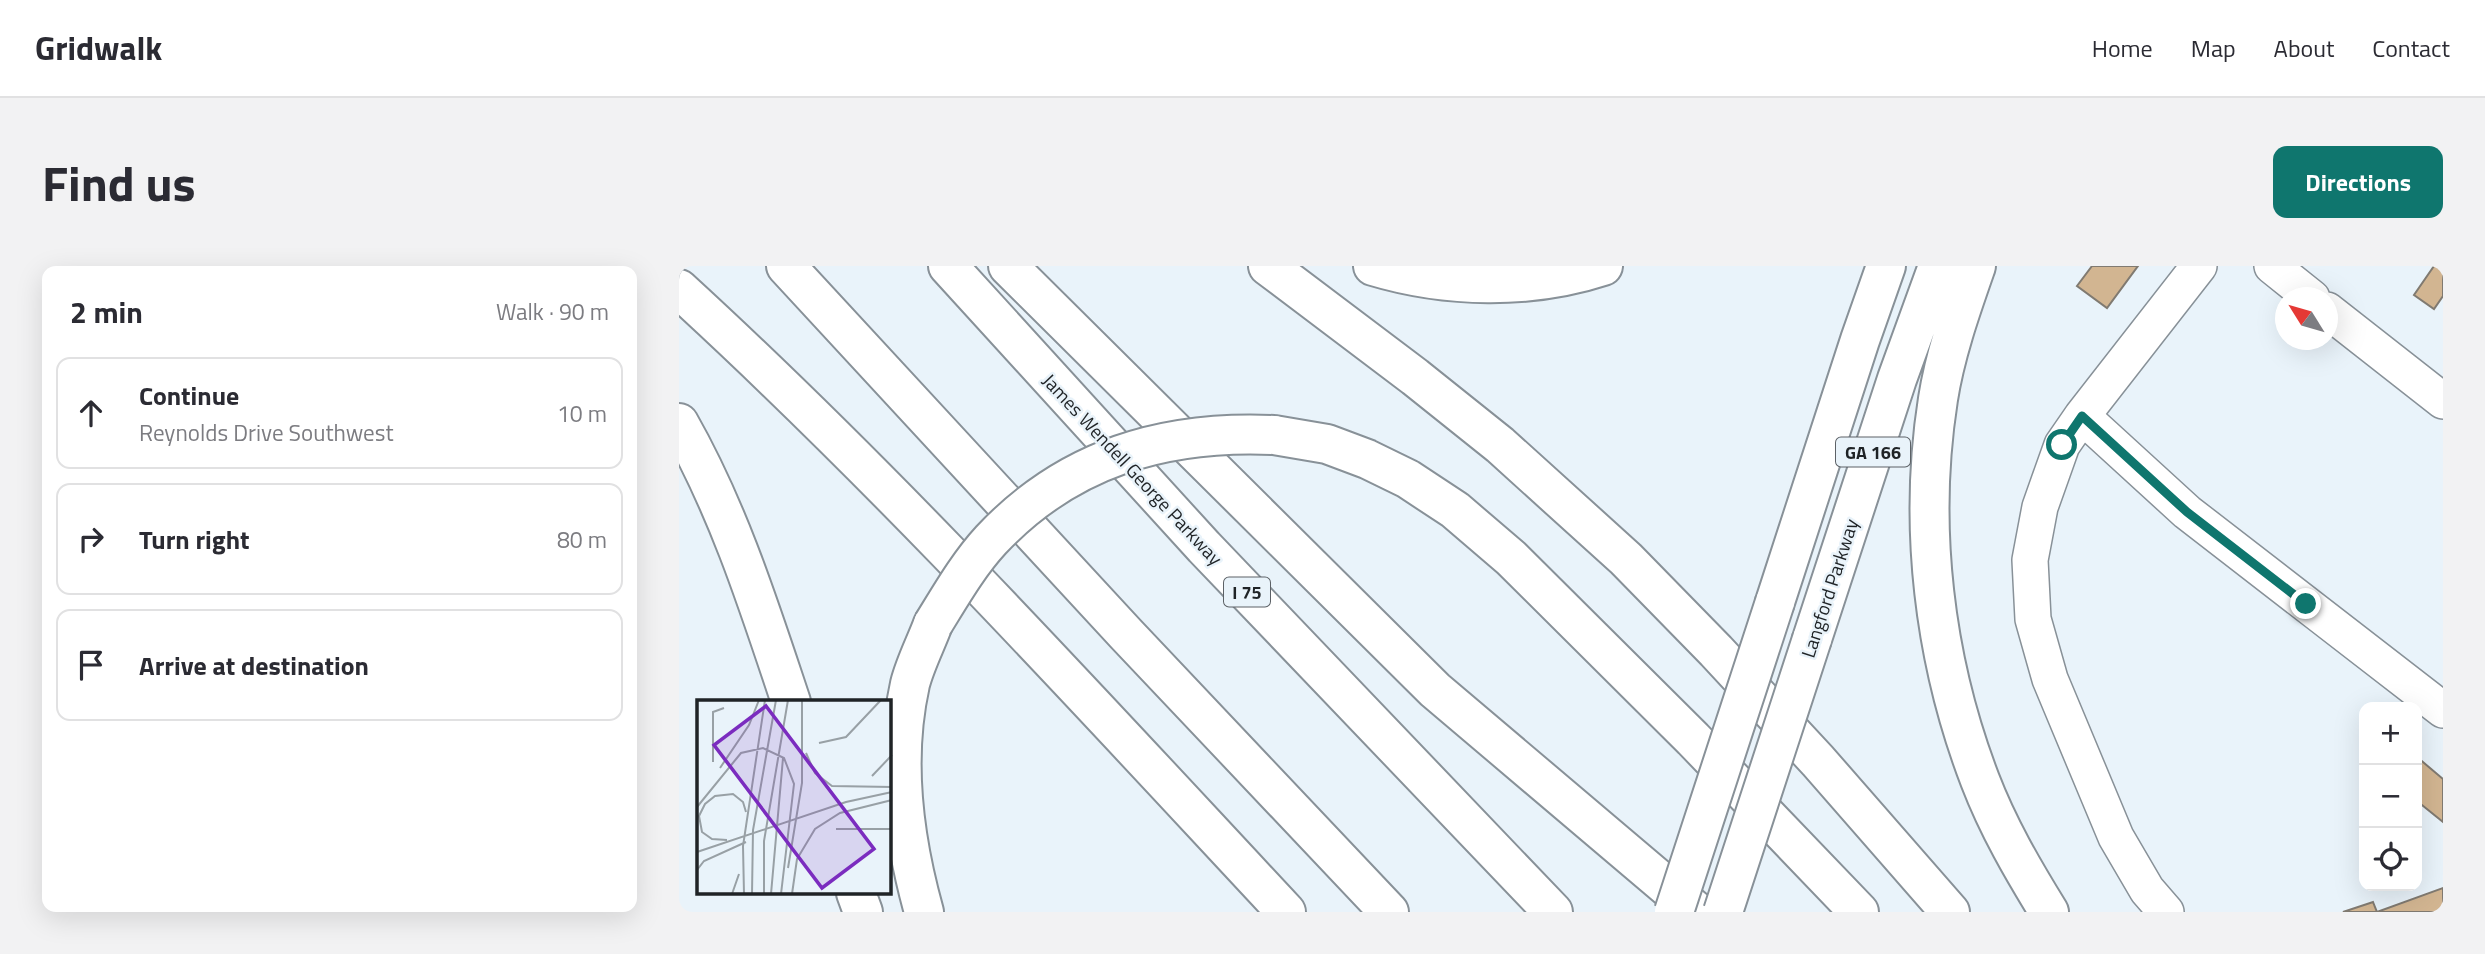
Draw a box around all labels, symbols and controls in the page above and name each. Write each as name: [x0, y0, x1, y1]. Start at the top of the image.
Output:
text: Gridwalk: [35, 23, 162, 73]
text: Home: [2092, 30, 2153, 66]
text: Map: [2191, 30, 2236, 66]
text: About: [2274, 30, 2334, 66]
text: Contact: [2372, 30, 2450, 66]
text: Find us: [42, 145, 196, 220]
button: Directions: [2273, 146, 2443, 218]
north arrow: [2275, 287, 2338, 350]
text: 2 min: [70, 289, 143, 335]
text: Walk · 90 m: [496, 294, 609, 329]
street label: James Wendell George Parkway: [1036, 367, 1230, 571]
text: Continue: [139, 376, 239, 415]
icon: ahead: [72, 394, 110, 432]
text: 10 m: [557, 396, 607, 431]
text: Reynolds Drive Southwest: [139, 415, 394, 450]
route start: [2046, 429, 2077, 460]
road number: GA 166: [1836, 438, 1910, 467]
street label: Langford Parkway: [1793, 515, 1865, 661]
icon: right: [72, 520, 110, 558]
text: Turn right: [139, 520, 250, 559]
text: 80 m: [557, 522, 607, 557]
road number: I 75: [1224, 578, 1270, 606]
route end: [2290, 588, 2321, 619]
icon: arrive: [72, 646, 110, 684]
text: Arrive at destination: [139, 646, 369, 685]
inset map: [697, 700, 891, 894]
map controls: [2359, 702, 2422, 891]
button: +: [2359, 702, 2422, 765]
button: −: [2359, 765, 2422, 828]
button: locate: [2359, 828, 2422, 891]

